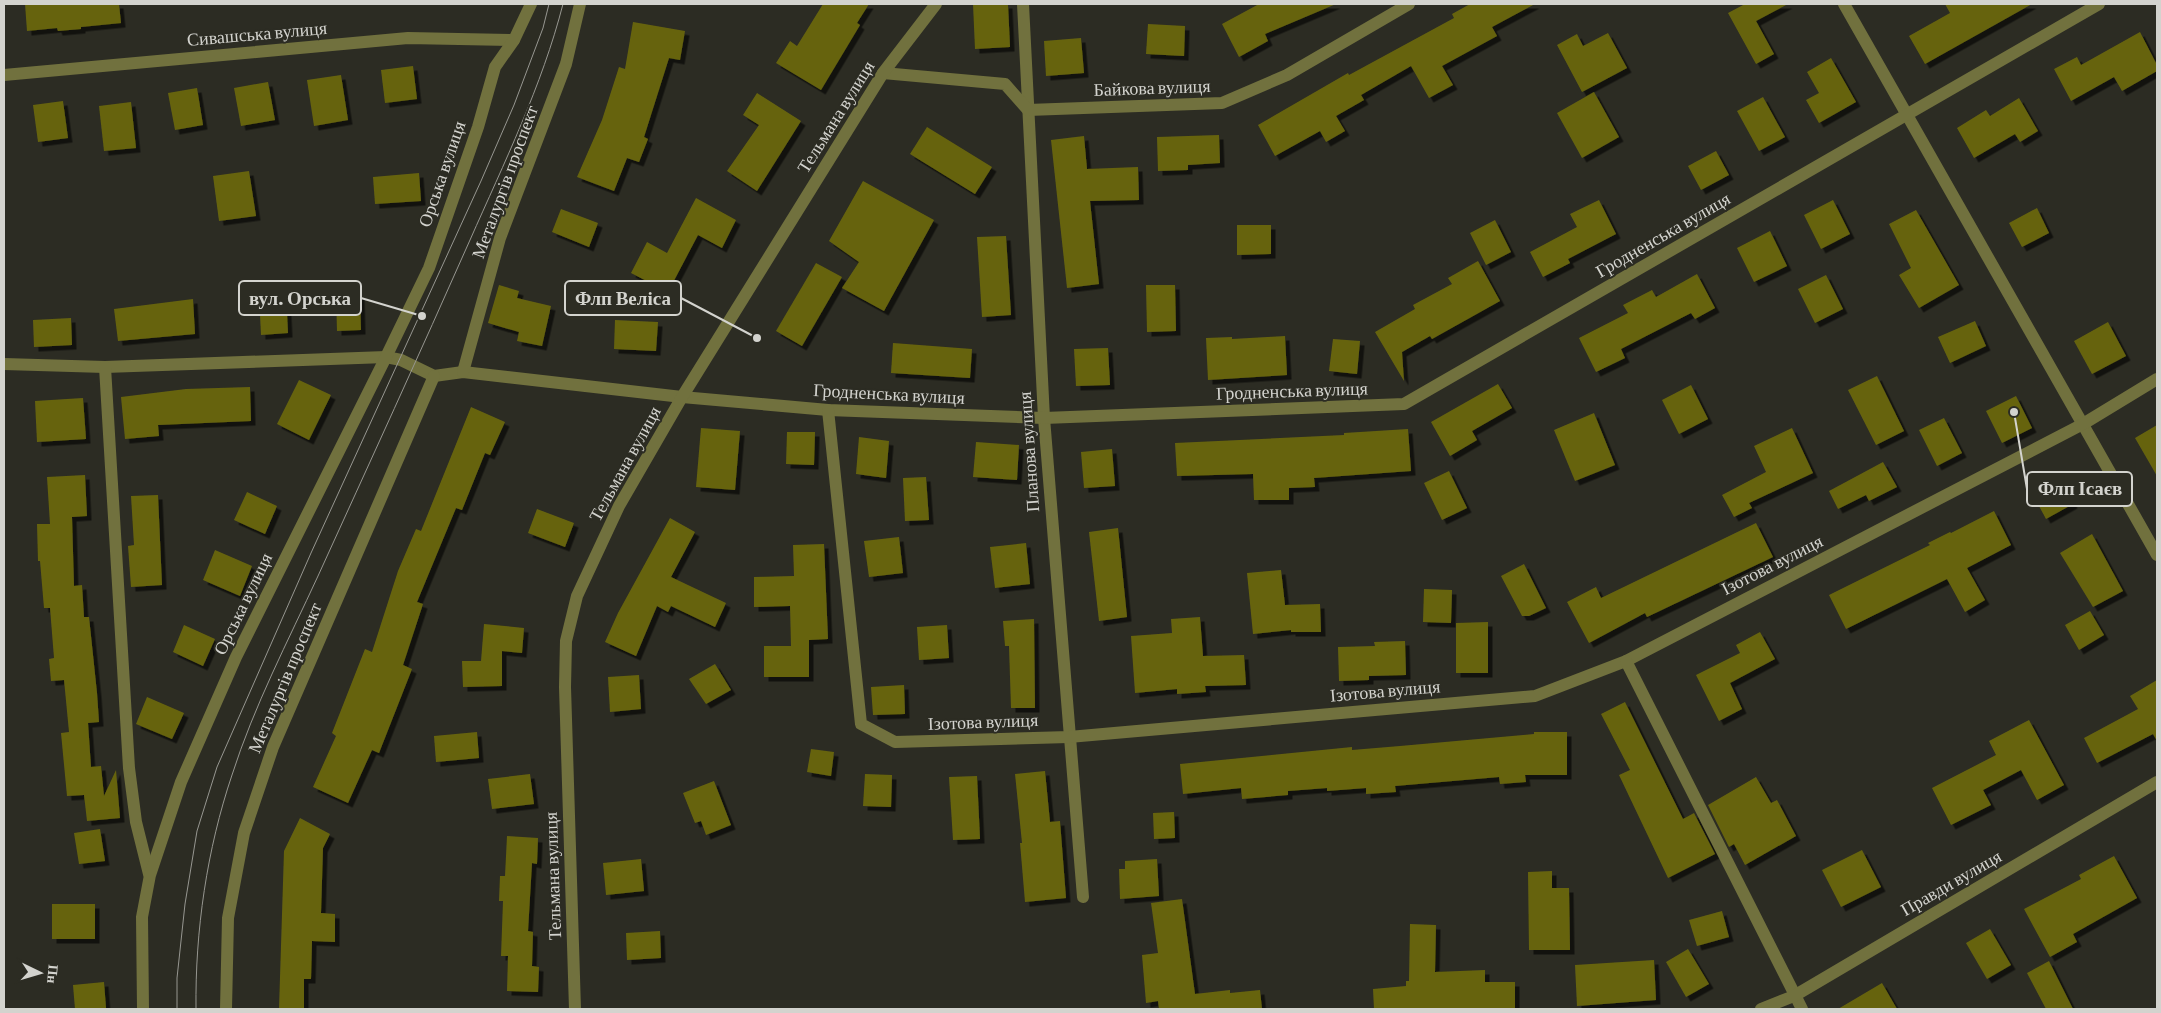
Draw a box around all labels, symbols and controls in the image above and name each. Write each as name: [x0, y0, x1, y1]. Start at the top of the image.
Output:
street label: Сивашська вулиця: [186, 18, 328, 50]
street label: Тельмана вулиця: [794, 57, 878, 177]
street label: Байкова вулиця: [1093, 76, 1211, 100]
street label: Металургів проспект: [468, 103, 542, 261]
street label: Орська вулиця: [415, 118, 469, 230]
street label: Гродненська вулиця: [1592, 188, 1734, 282]
callout: вул. Орська: [239, 281, 361, 315]
callout: Флп Веліса: [565, 281, 681, 315]
text: вул. Орська: [249, 288, 352, 309]
text: Флп Веліса: [575, 288, 671, 309]
street label: Гродненська вулиця: [1216, 378, 1368, 404]
street label: Гродненська вулиця: [813, 380, 965, 408]
street label: Планова вулиця: [1015, 391, 1043, 513]
street label: Тельмана вулиця: [585, 403, 665, 525]
callout: Флп Ісаєв: [2027, 472, 2132, 506]
text: Флп Ісаєв: [2038, 478, 2122, 499]
street label: Ізотова вулиця: [1718, 531, 1826, 599]
street label: Орська вулиця: [210, 550, 276, 658]
street label: Металургів проспект: [244, 600, 326, 756]
street label: Ізотова вулиця: [1329, 676, 1441, 706]
street label: Ізотова вулиця: [927, 710, 1039, 734]
street label: Тельмана вулиця: [541, 812, 565, 940]
street label: Правди вулиця: [1897, 846, 2005, 920]
north arrow: [15, 948, 65, 998]
text: Пн: [44, 964, 62, 984]

